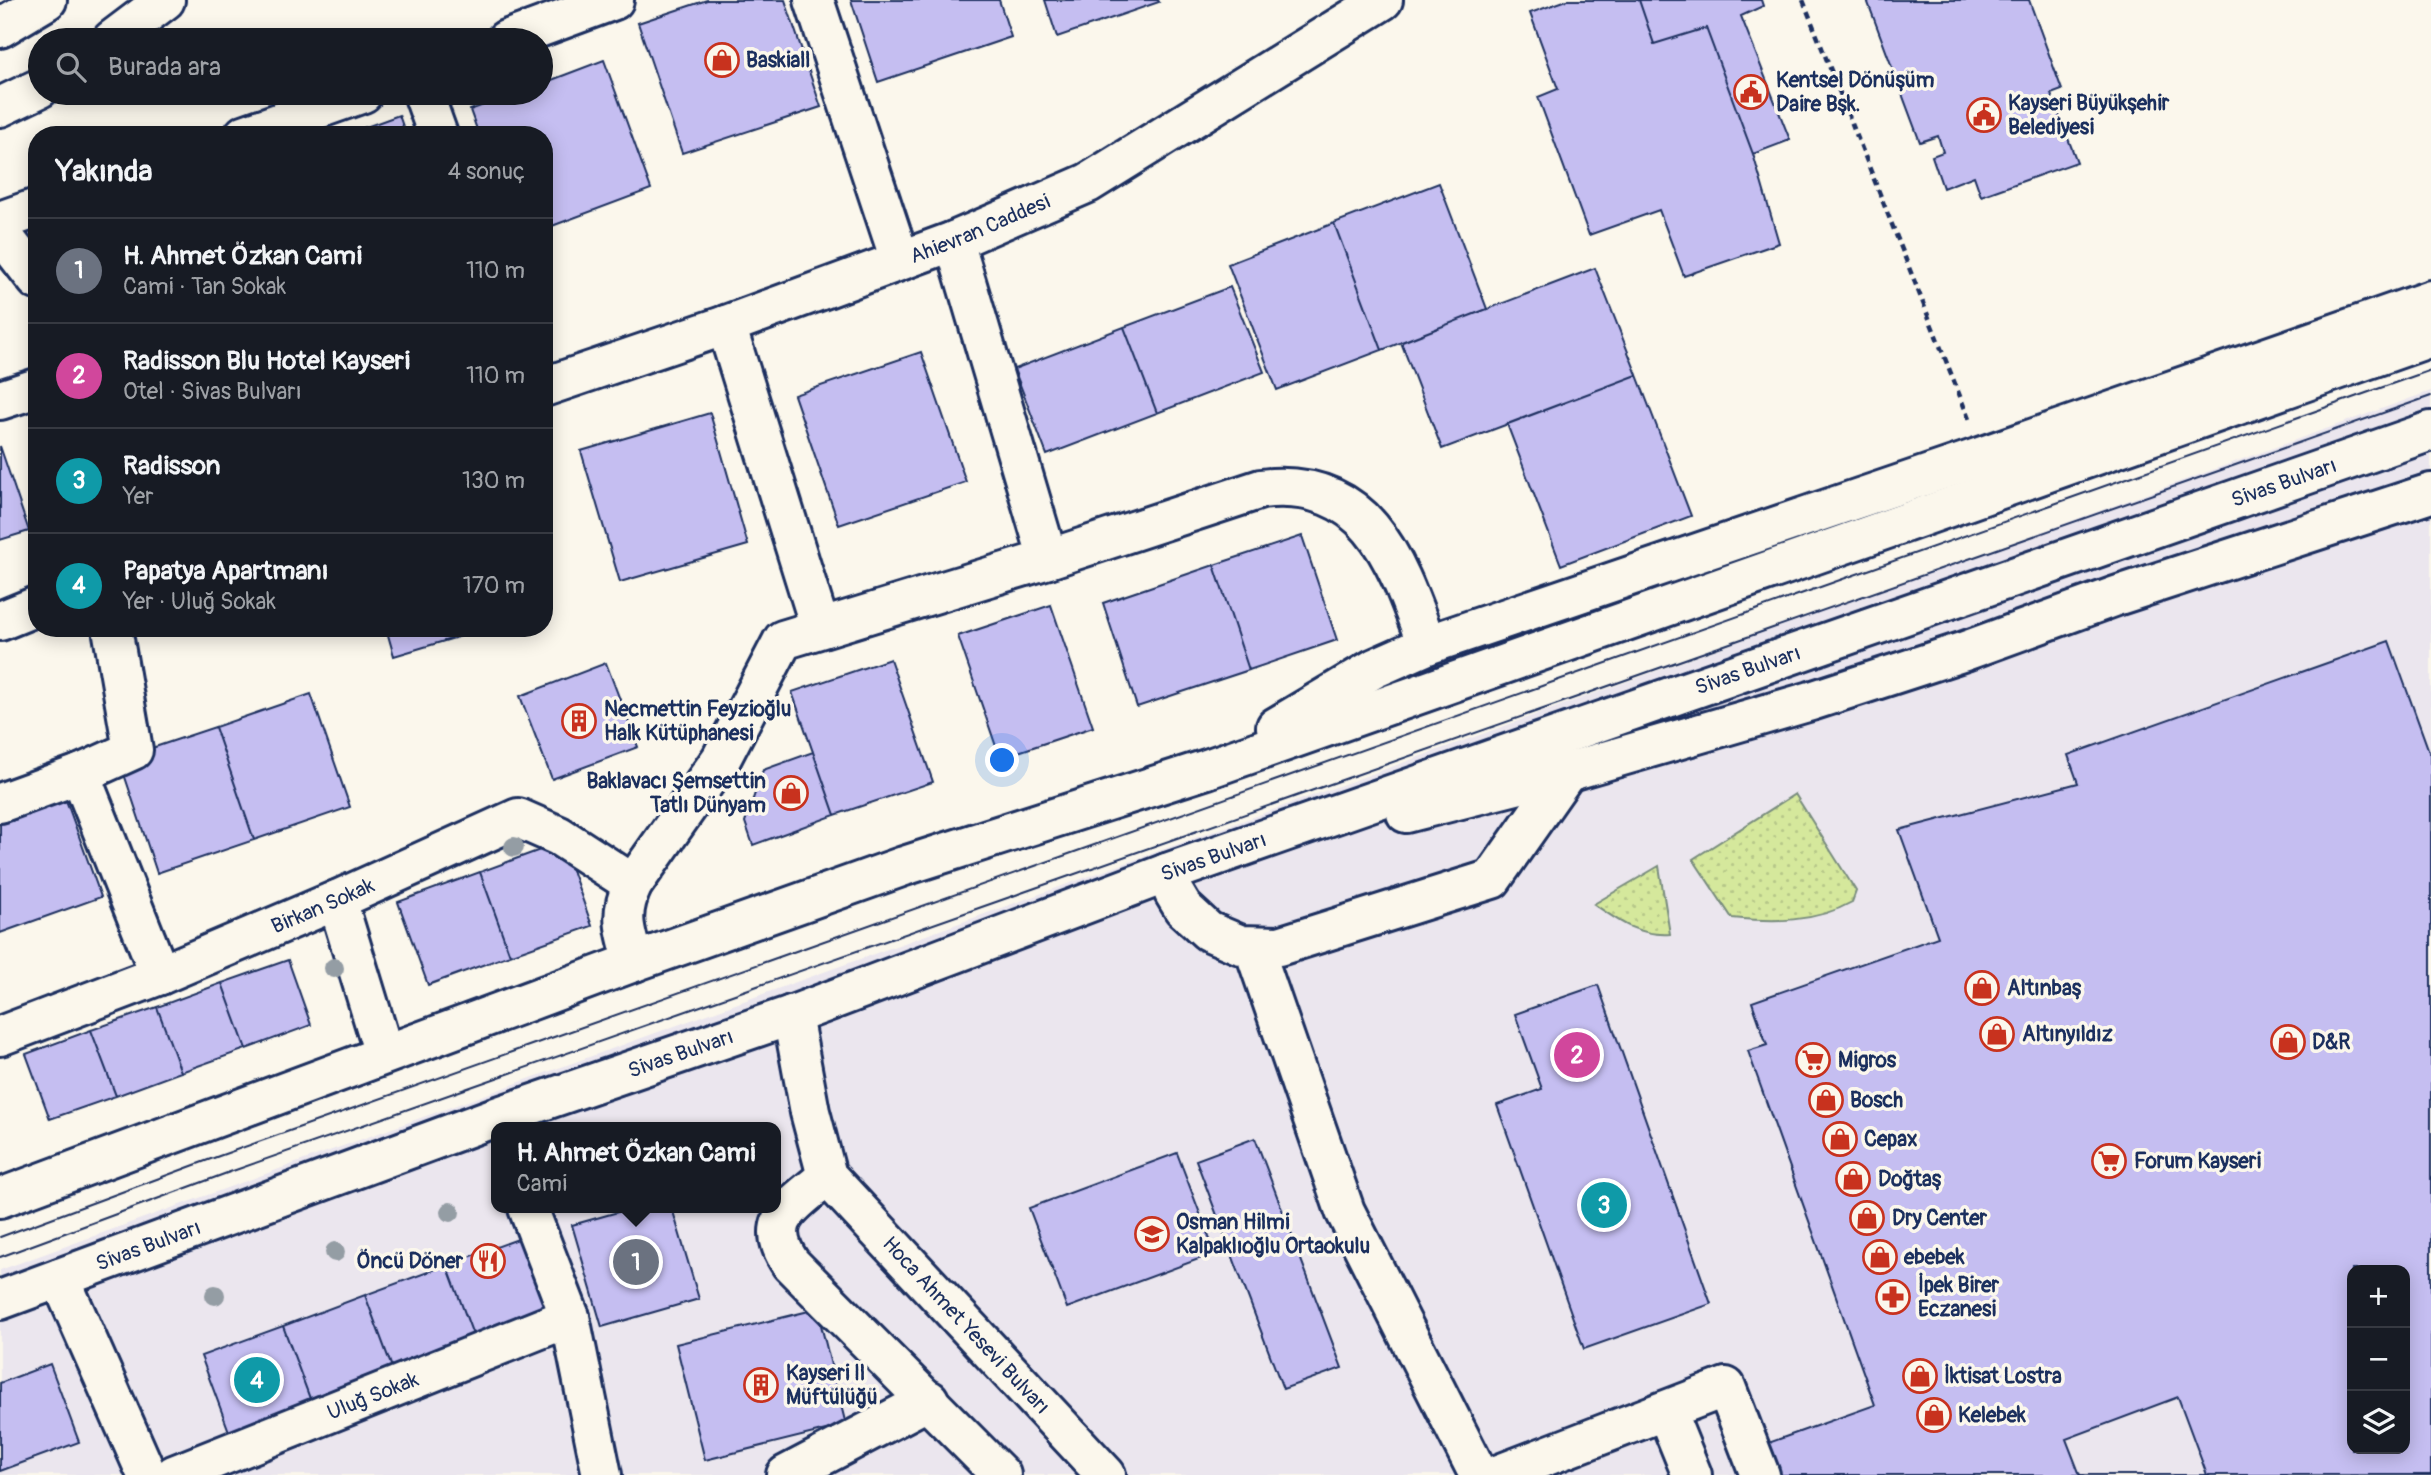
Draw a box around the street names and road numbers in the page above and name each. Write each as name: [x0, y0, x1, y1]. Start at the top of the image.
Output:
street label: Ahievran Caddesi: [906, 187, 1054, 270]
street label: Sivas Bulvarı: [2228, 452, 2340, 513]
street label: Sivas Bulvarı: [1691, 639, 1804, 701]
street label: Sivas Bulvarı: [1157, 826, 1270, 888]
street label: Birkan Sokak: [267, 871, 379, 940]
street label: Sivas Bulvarı: [624, 1023, 737, 1084]
street label: Sivas Bulvarı: [92, 1214, 205, 1277]
street label: Hoca Ahmet Yesevi Bulvarı: [877, 1231, 1056, 1420]
street label: Uluğ Sokak: [323, 1365, 423, 1426]

